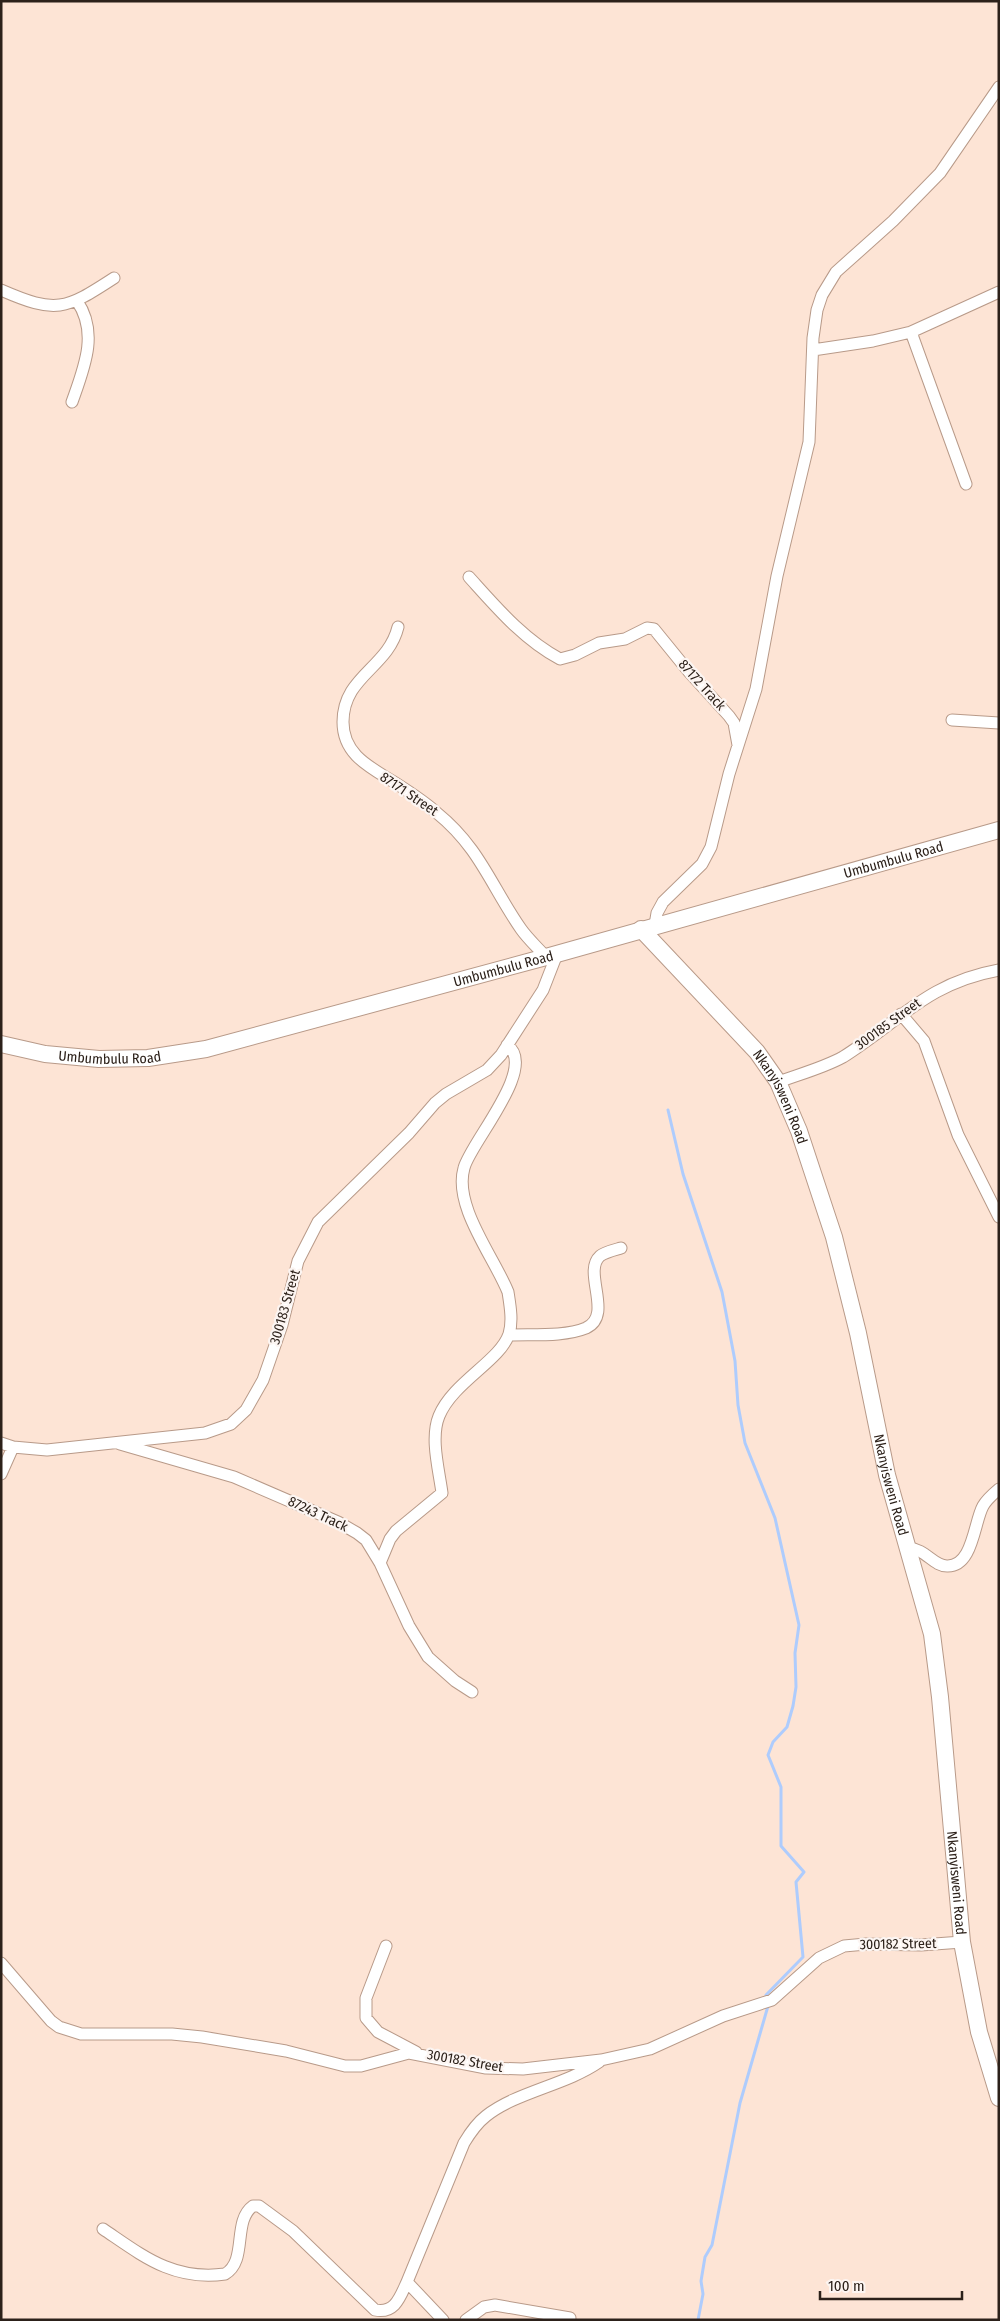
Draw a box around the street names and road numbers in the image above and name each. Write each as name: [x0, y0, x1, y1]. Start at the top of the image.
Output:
street label: 87172 Track: [675, 656, 730, 714]
street label: 87171 Street: [377, 768, 442, 820]
street label: Umbumbulu Road: [842, 838, 945, 882]
street label: Umbumbulu Road: [451, 947, 555, 990]
street label: 300185 Street: [852, 994, 925, 1054]
street label: Nkanyisweni Road: [749, 1046, 811, 1146]
street label: Umbumbulu Road: [58, 1047, 162, 1068]
street label: 300183 Street: [266, 1267, 304, 1346]
street label: Nkanyisweni Road: [870, 1433, 912, 1537]
street label: 87243 Track: [285, 1493, 351, 1535]
street label: Nkanyisweni Road: [944, 1830, 970, 1936]
street label: 300182 Street: [859, 1935, 937, 1953]
street label: 300182 Street: [426, 2046, 505, 2076]

